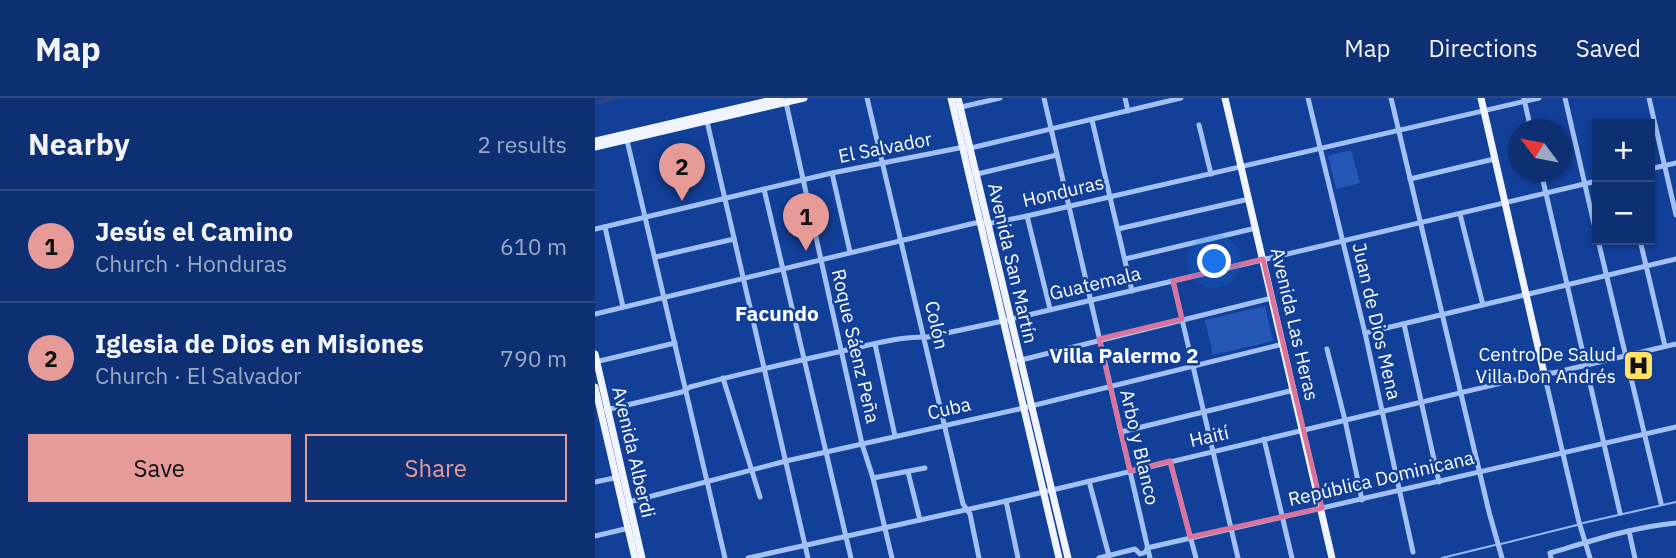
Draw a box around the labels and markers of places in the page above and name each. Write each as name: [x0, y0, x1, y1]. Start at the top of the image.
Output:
pin: 2: [659, 143, 705, 201]
pin: 1: [783, 193, 829, 251]
place label: Centro De Salud Villa Don Andrés: [1476, 342, 1616, 388]
hospital icon: Centro De Salud Villa Don Andrés: [1622, 348, 1656, 382]

